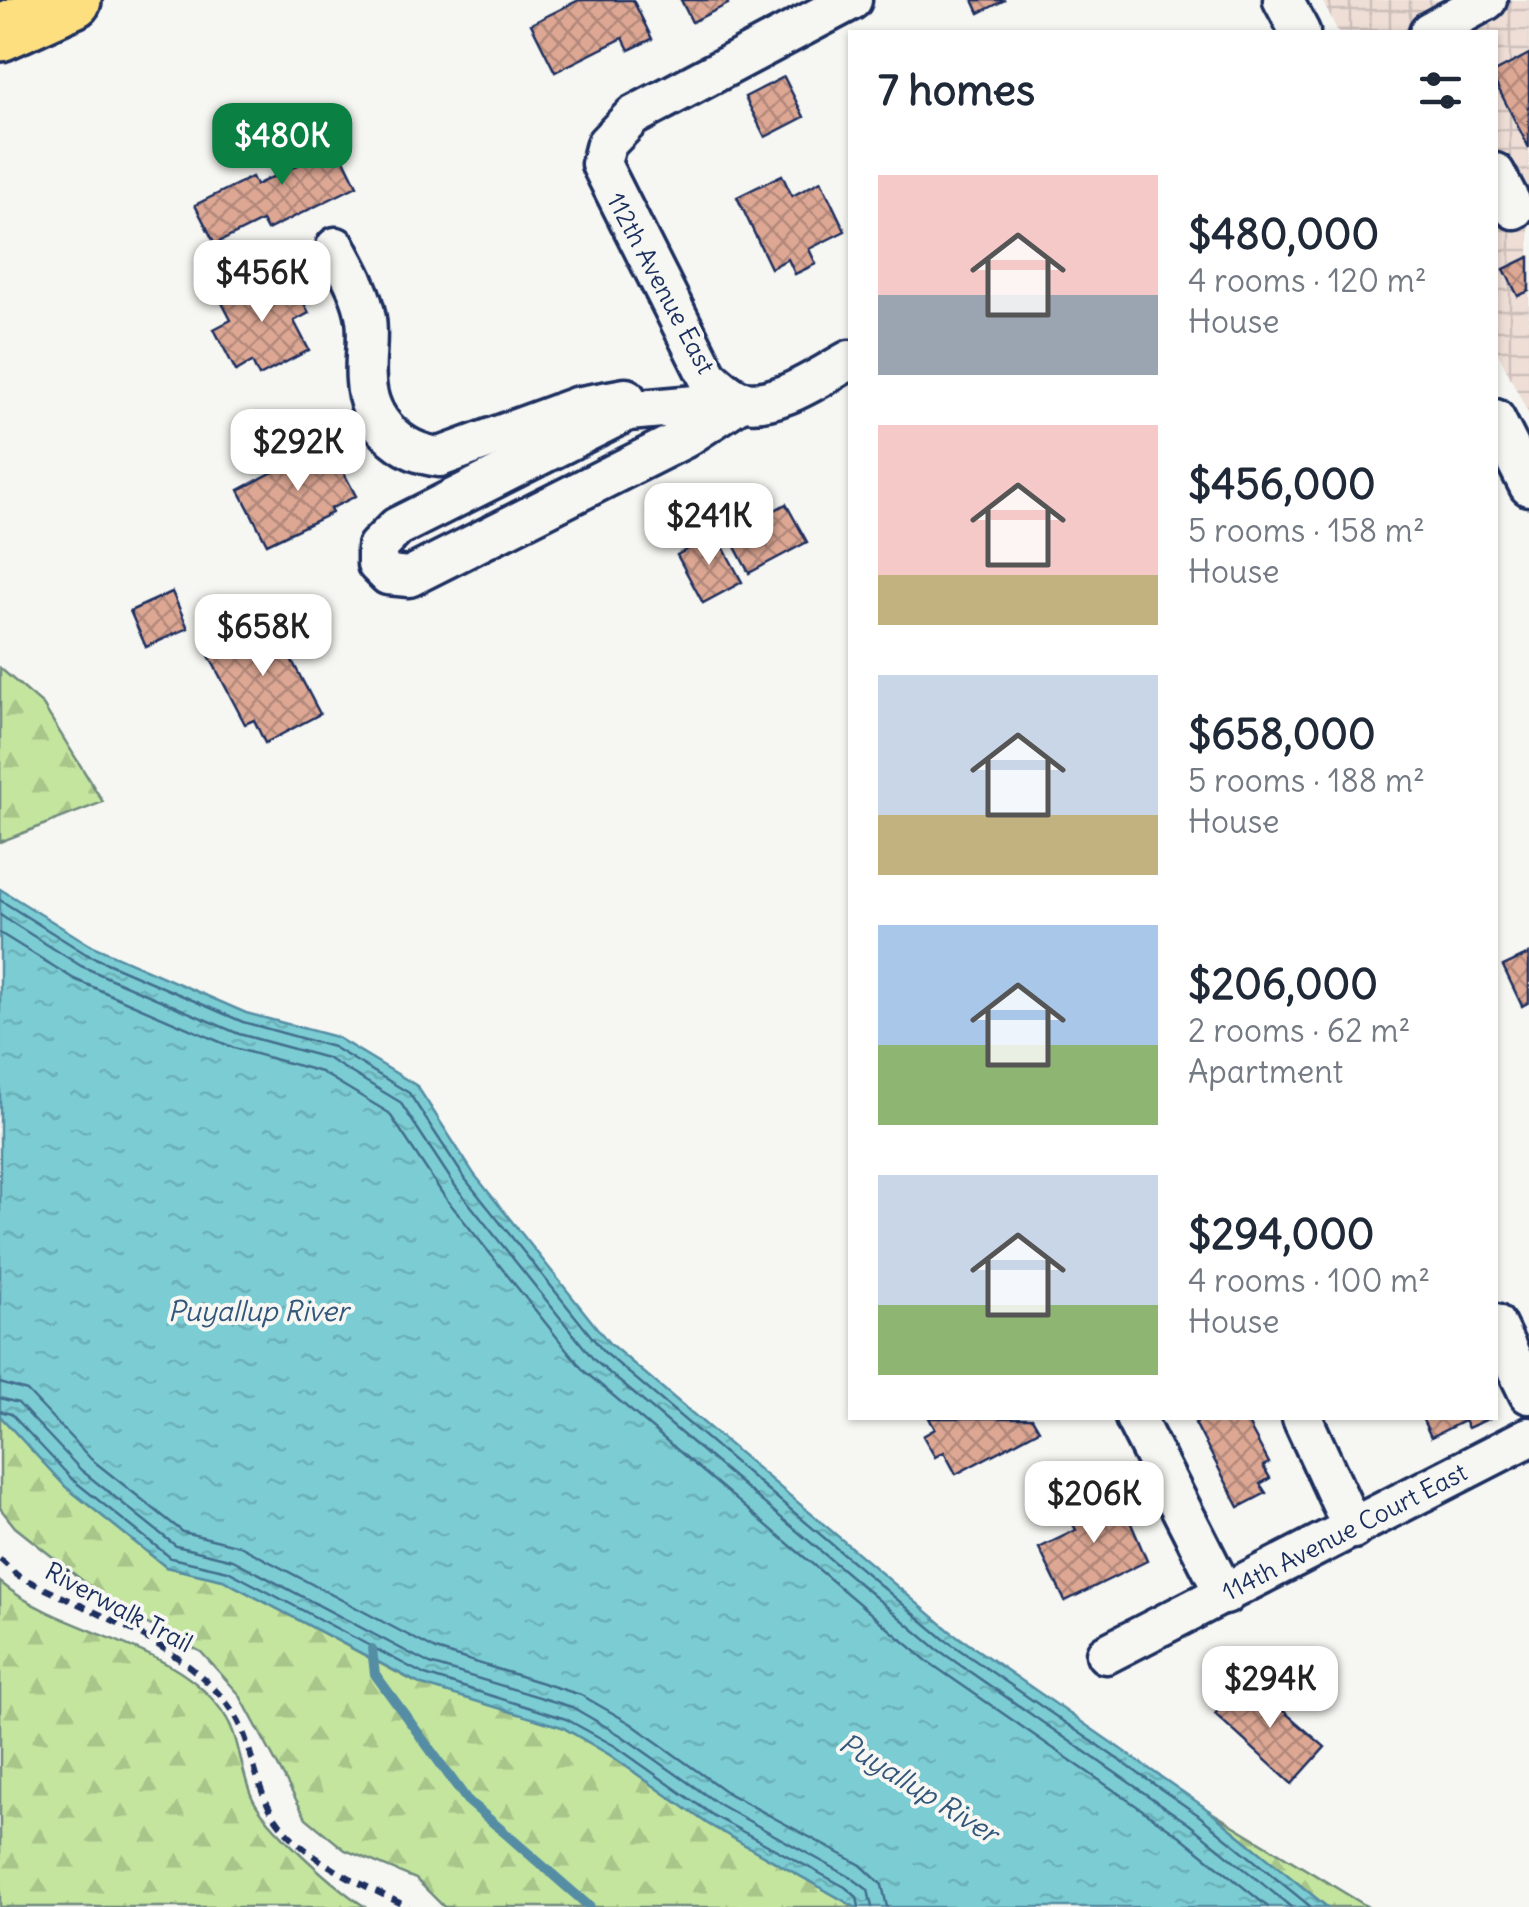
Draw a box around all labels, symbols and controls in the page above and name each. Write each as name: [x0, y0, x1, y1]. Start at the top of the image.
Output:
icon: filters: [1413, 63, 1468, 118]
text: 7 homes: [878, 64, 1035, 116]
pin: $480K: [212, 103, 352, 188]
text: $480K: [234, 115, 330, 156]
street label: 112th Avenue East: [600, 187, 722, 379]
text: $480,000: [1188, 208, 1379, 260]
icon: home: [958, 215, 1078, 335]
pin: $456K: [192, 240, 332, 325]
text: $456K: [216, 252, 308, 293]
text: 4 rooms · 120 m²: [1188, 260, 1427, 301]
text: House: [1188, 301, 1279, 342]
pin: $292K: [228, 409, 368, 494]
text: $292K: [253, 421, 343, 462]
text: $456,000: [1188, 458, 1376, 510]
icon: home: [958, 465, 1078, 585]
pin: $241K: [639, 483, 779, 568]
text: $241K: [666, 495, 752, 536]
text: 5 rooms · 158 m²: [1188, 510, 1425, 551]
text: House: [1188, 551, 1279, 592]
pin: $658K: [193, 594, 333, 679]
text: $658K: [217, 606, 309, 647]
text: $658,000: [1188, 708, 1376, 760]
icon: home: [958, 715, 1078, 835]
text: 5 rooms · 188 m²: [1188, 760, 1425, 801]
text: House: [1188, 801, 1279, 842]
text: $206,000: [1188, 958, 1378, 1010]
icon: home: [958, 965, 1078, 1085]
text: 2 rooms · 62 m²: [1188, 1010, 1411, 1051]
text: Apartment: [1188, 1051, 1343, 1092]
text: $294,000: [1188, 1208, 1374, 1260]
icon: home: [958, 1215, 1078, 1335]
text: 4 rooms · 100 m²: [1188, 1260, 1430, 1301]
water label: Puyallup River: [168, 1293, 352, 1329]
text: House: [1188, 1301, 1279, 1342]
street label: 114th Avenue Court East: [1217, 1456, 1472, 1608]
pin: $206K: [1024, 1461, 1164, 1546]
text: $206K: [1047, 1473, 1141, 1514]
street label: Riverwalk Trail: [40, 1555, 198, 1659]
pin: $294K: [1200, 1646, 1340, 1731]
text: $294K: [1224, 1658, 1316, 1699]
water label: Puyallup River: [833, 1725, 1008, 1853]

